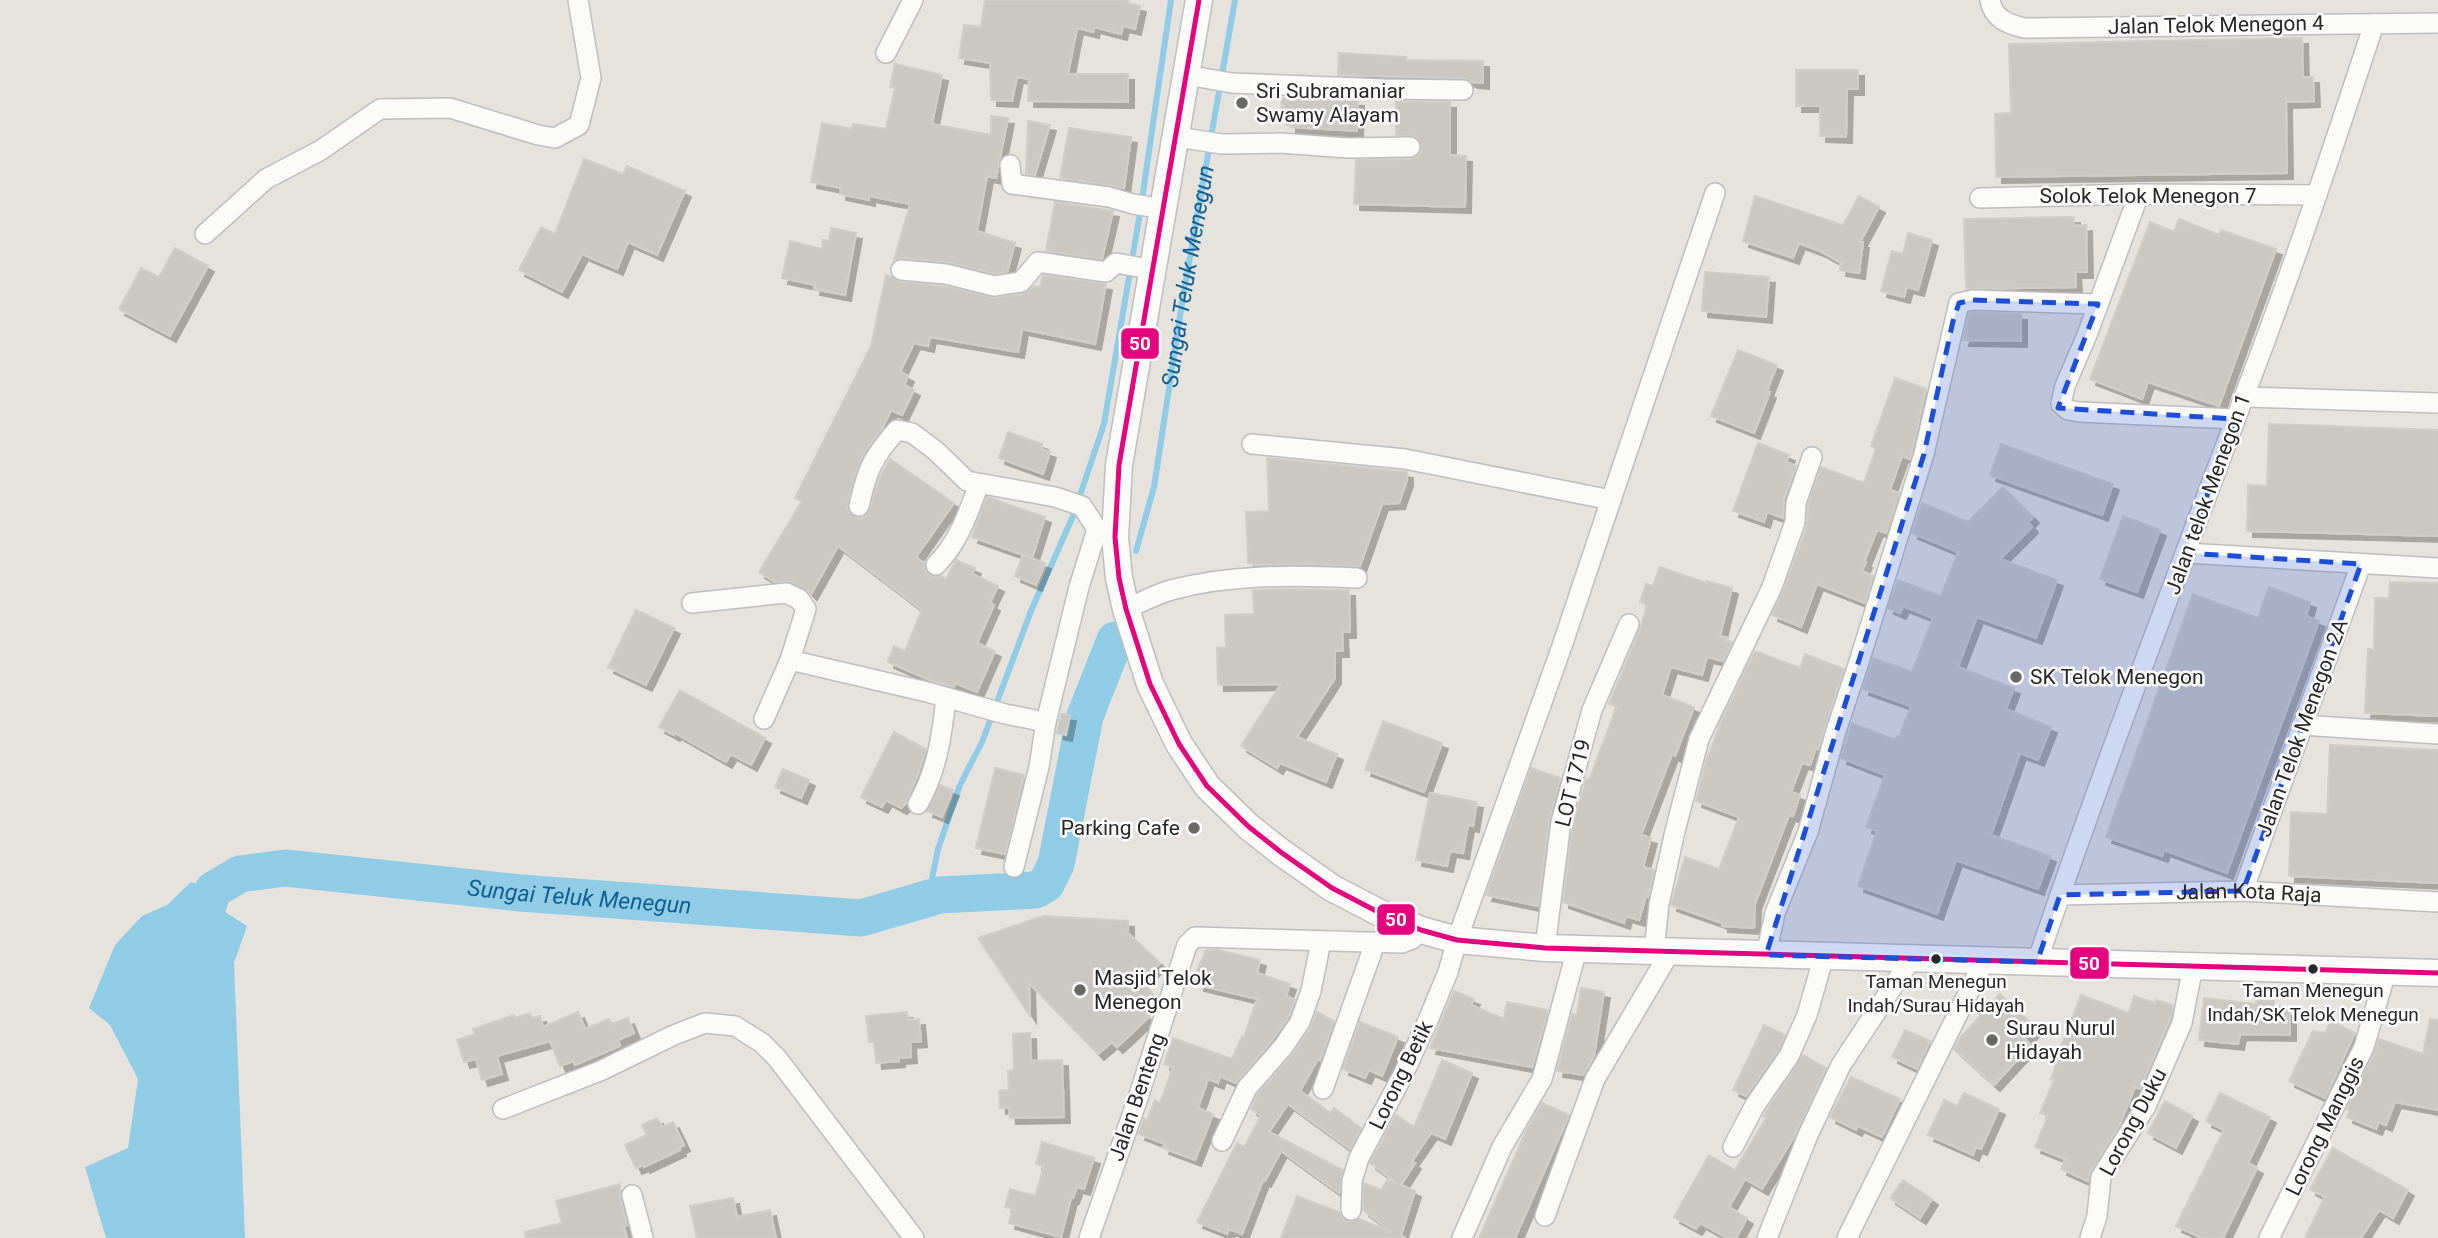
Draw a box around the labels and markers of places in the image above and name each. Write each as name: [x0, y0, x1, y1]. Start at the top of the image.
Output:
place label: Sri Subramaniar Swamy Alayam: [1256, 79, 1405, 127]
marker: Sri Subramaniar Swamy Alayam: [1234, 95, 1250, 111]
place label: SK Telok Menegon: [2030, 665, 2204, 689]
marker: SK Telok Menegon: [2008, 669, 2024, 685]
place label: Parking Cafe: [1061, 816, 1180, 840]
marker: Parking Cafe: [1186, 820, 1202, 836]
marker: Taman Menegun Indah/Surau Hidayah: [1929, 952, 1943, 966]
marker: Taman Menegun Indah/SK Telok Menegun: [2306, 962, 2320, 976]
place label: Masjid Telok Menegon: [1094, 966, 1212, 1014]
place label: Taman Menegun Indah/Surau Hidayah: [1847, 970, 2025, 1017]
place label: Taman Menegun Indah/SK Telok Menegun: [2207, 979, 2419, 1026]
marker: Masjid Telok Menegon: [1072, 982, 1088, 998]
place label: Surau Nurul Hidayah: [2006, 1016, 2115, 1064]
marker: Surau Nurul Hidayah: [1984, 1032, 2000, 1048]

